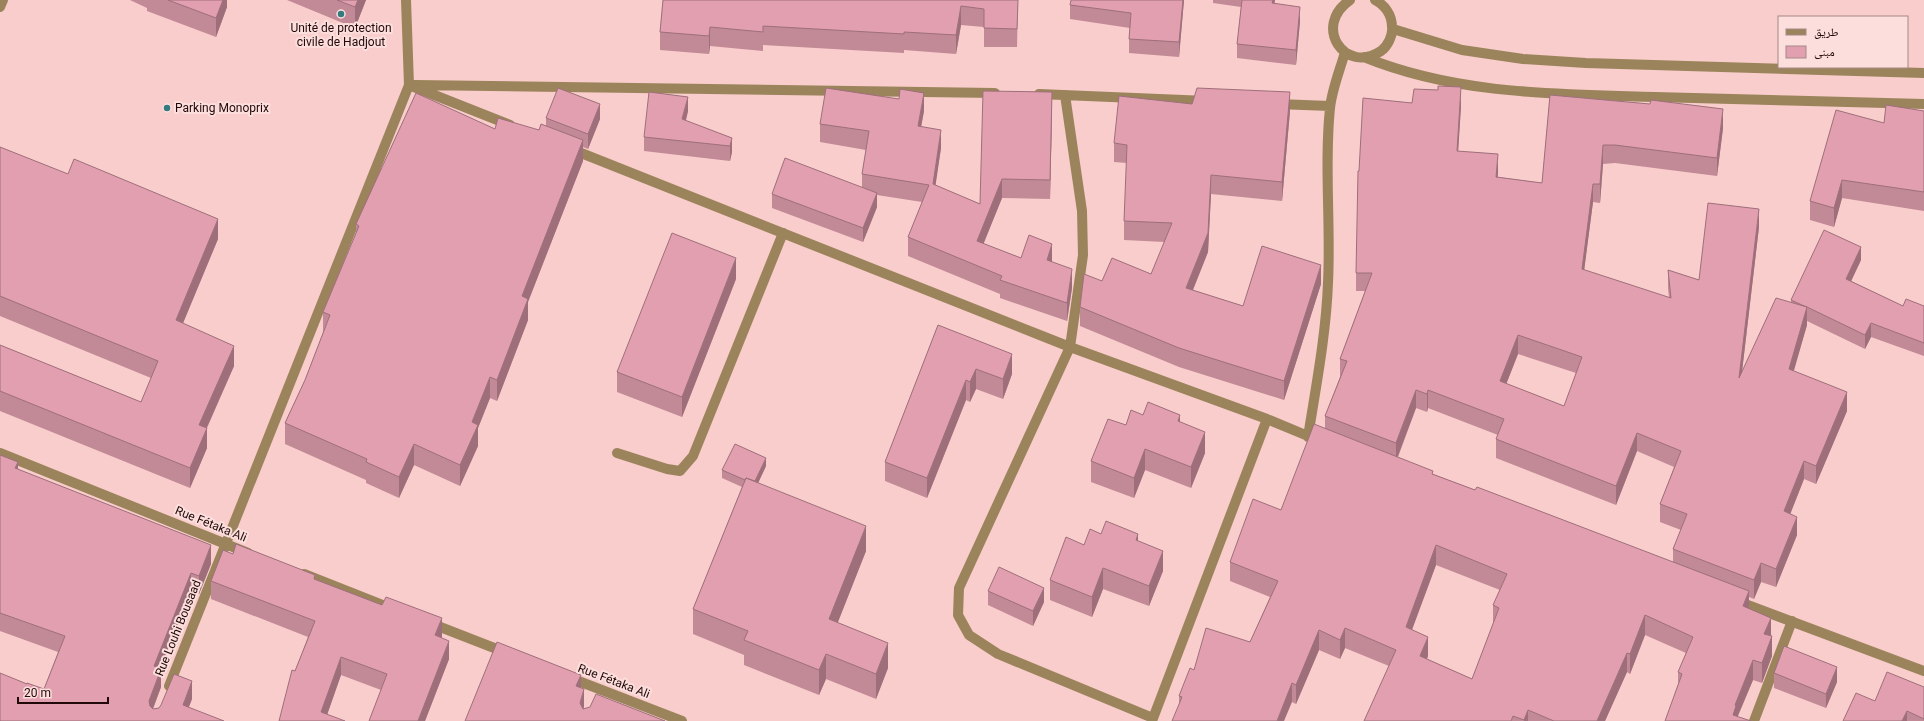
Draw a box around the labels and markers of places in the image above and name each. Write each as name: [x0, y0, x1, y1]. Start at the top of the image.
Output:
marker: Unité de protection civile de Hadjout: [336, 9, 346, 19]
place label: Unité de protection civile de Hadjout: [290, 21, 392, 49]
place label: Parking Monoprix: [175, 101, 269, 115]
marker: Parking Monoprix: [162, 103, 172, 113]

